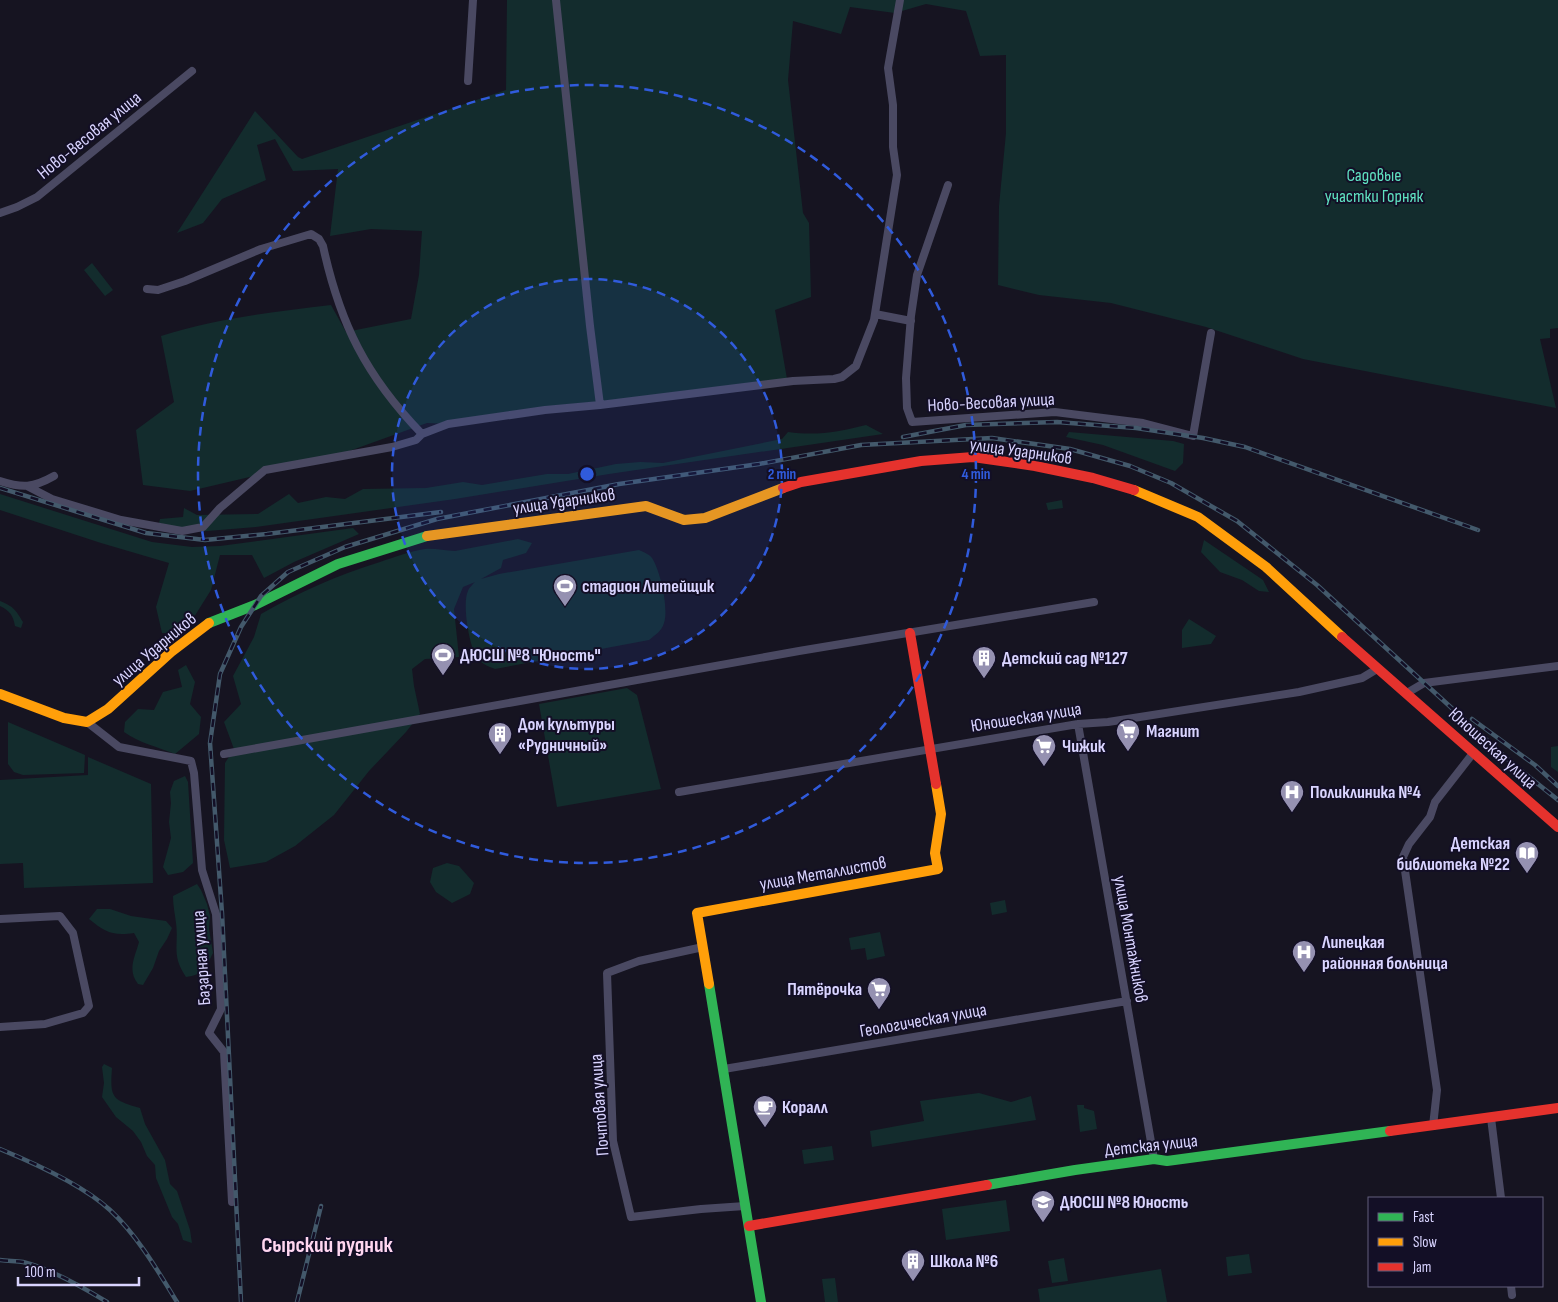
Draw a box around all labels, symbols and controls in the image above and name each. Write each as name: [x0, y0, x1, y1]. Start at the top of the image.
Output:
street label: Ново-Весовая улица: [33, 87, 146, 184]
park label: Садовые участки Горняк: [1325, 165, 1423, 207]
street label: Ново-Весовая улица: [927, 389, 1055, 416]
street label: улица Ударников: [968, 434, 1073, 469]
centre of rings: [578, 465, 596, 483]
text: 2 min: [768, 465, 796, 484]
text: 4 min: [962, 465, 990, 484]
street label: улица Ударников: [512, 484, 617, 519]
sports icon: стадион Литейщик: [552, 573, 578, 607]
place label: стадион Литейщик: [582, 576, 715, 597]
street label: улица Ударников: [108, 608, 201, 691]
sports icon: ДЮСШ №8 "Юность": [430, 642, 456, 676]
place label: ДЮСШ №8 "Юность": [460, 645, 601, 666]
building icon: Детский сад №127: [971, 645, 997, 679]
place label: Детский сад №127: [1002, 648, 1128, 669]
street label: Юношеская улица: [969, 698, 1083, 737]
street label: Юношеская улица: [1444, 703, 1541, 794]
place label: Дом культуры «Рудничный»: [518, 714, 615, 756]
supermarket icon: Магнит: [1115, 718, 1141, 752]
building icon: Дом культуры «Рудничный»: [487, 721, 513, 755]
place label: Магнит: [1146, 721, 1200, 742]
supermarket icon: Чижик: [1031, 733, 1057, 767]
place label: Чижик: [1062, 736, 1106, 757]
hospital icon: Поликлиника №4: [1279, 779, 1305, 813]
place label: Поликлиника №4: [1310, 782, 1421, 803]
place label: Детская библиотека №22: [1397, 833, 1510, 875]
library icon: Детская библиотека №22: [1514, 840, 1540, 874]
street label: улица Металлистов: [758, 852, 888, 895]
street label: улица Монтажников: [1109, 874, 1152, 1004]
street label: Базарная улица: [188, 910, 215, 1006]
place label: Липецкая районная больница: [1321, 932, 1448, 974]
hospital icon: Липецкая районная больница: [1291, 939, 1317, 973]
supermarket icon: Пятёрочка: [866, 976, 892, 1010]
place label: Пятёрочка: [787, 979, 862, 1000]
street label: Геологическая улица: [858, 999, 988, 1042]
street label: Почтовая улица: [585, 1053, 614, 1157]
cafe icon: Коралл: [752, 1094, 778, 1128]
place label: Коралл: [782, 1097, 829, 1118]
street label: Детская улица: [1104, 1130, 1199, 1161]
school or university icon: ДЮСШ №8 Юность: [1030, 1189, 1056, 1223]
place label: ДЮСШ №8 Юность: [1060, 1192, 1188, 1213]
legend: [1368, 1197, 1543, 1287]
text: Fast: [1413, 1208, 1435, 1227]
district label: Сырский рудник: [261, 1232, 394, 1259]
text: Slow: [1413, 1233, 1437, 1252]
building icon: Школа №6: [900, 1248, 926, 1282]
place label: Школа №6: [930, 1251, 998, 1272]
scale bar: [18, 1254, 139, 1286]
text: Jam: [1412, 1258, 1431, 1277]
text: 100 m: [25, 1263, 56, 1282]

